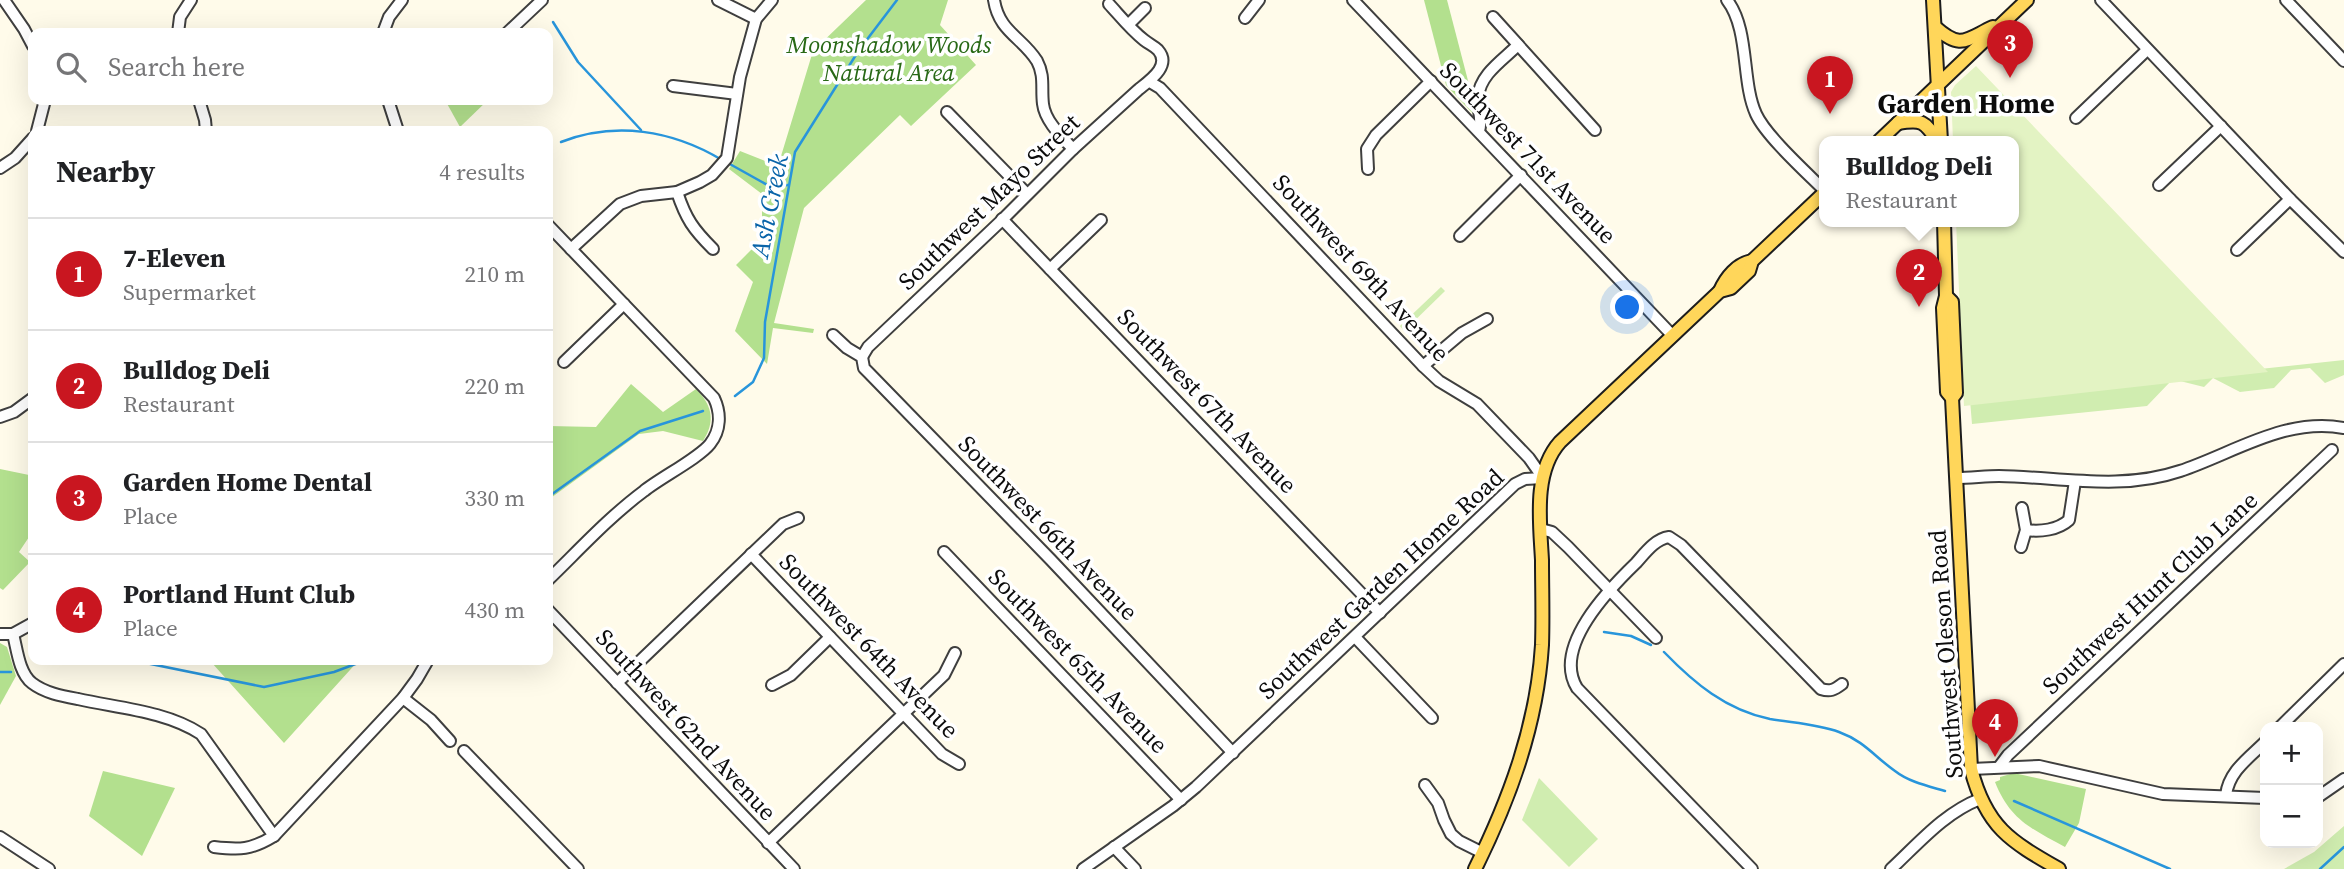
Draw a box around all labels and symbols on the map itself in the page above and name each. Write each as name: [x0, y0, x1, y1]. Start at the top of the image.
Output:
pin: 3: [1987, 20, 2033, 78]
park label: Moonshadow Woods Natural Area: [786, 28, 992, 89]
street label: Southwest 71st Avenue: [1433, 54, 1624, 251]
pin: 1: [1807, 56, 1853, 114]
district label: Garden Home: [1878, 84, 2055, 122]
street label: Southwest Mayo Street: [891, 106, 1087, 297]
water label: Ash Creek: [741, 150, 797, 263]
street label: Southwest 69th Avenue: [1266, 167, 1457, 369]
pin: 2: [1896, 249, 1942, 307]
your location: [1610, 290, 1644, 324]
street label: Southwest 67th Avenue: [1110, 301, 1304, 500]
street label: Southwest 66th Avenue: [951, 428, 1145, 627]
street label: Southwest Garden Home Road: [1251, 461, 1511, 706]
street label: Southwest Hunt Club Lane: [2035, 484, 2265, 701]
street label: Southwest Oleson Road: [1920, 528, 1971, 779]
street label: Southwest 64th Avenue: [772, 546, 966, 745]
street label: Southwest 65th Avenue: [981, 561, 1175, 760]
street label: Southwest 62nd Avenue: [589, 622, 784, 828]
pin: 4: [1972, 699, 2018, 757]

